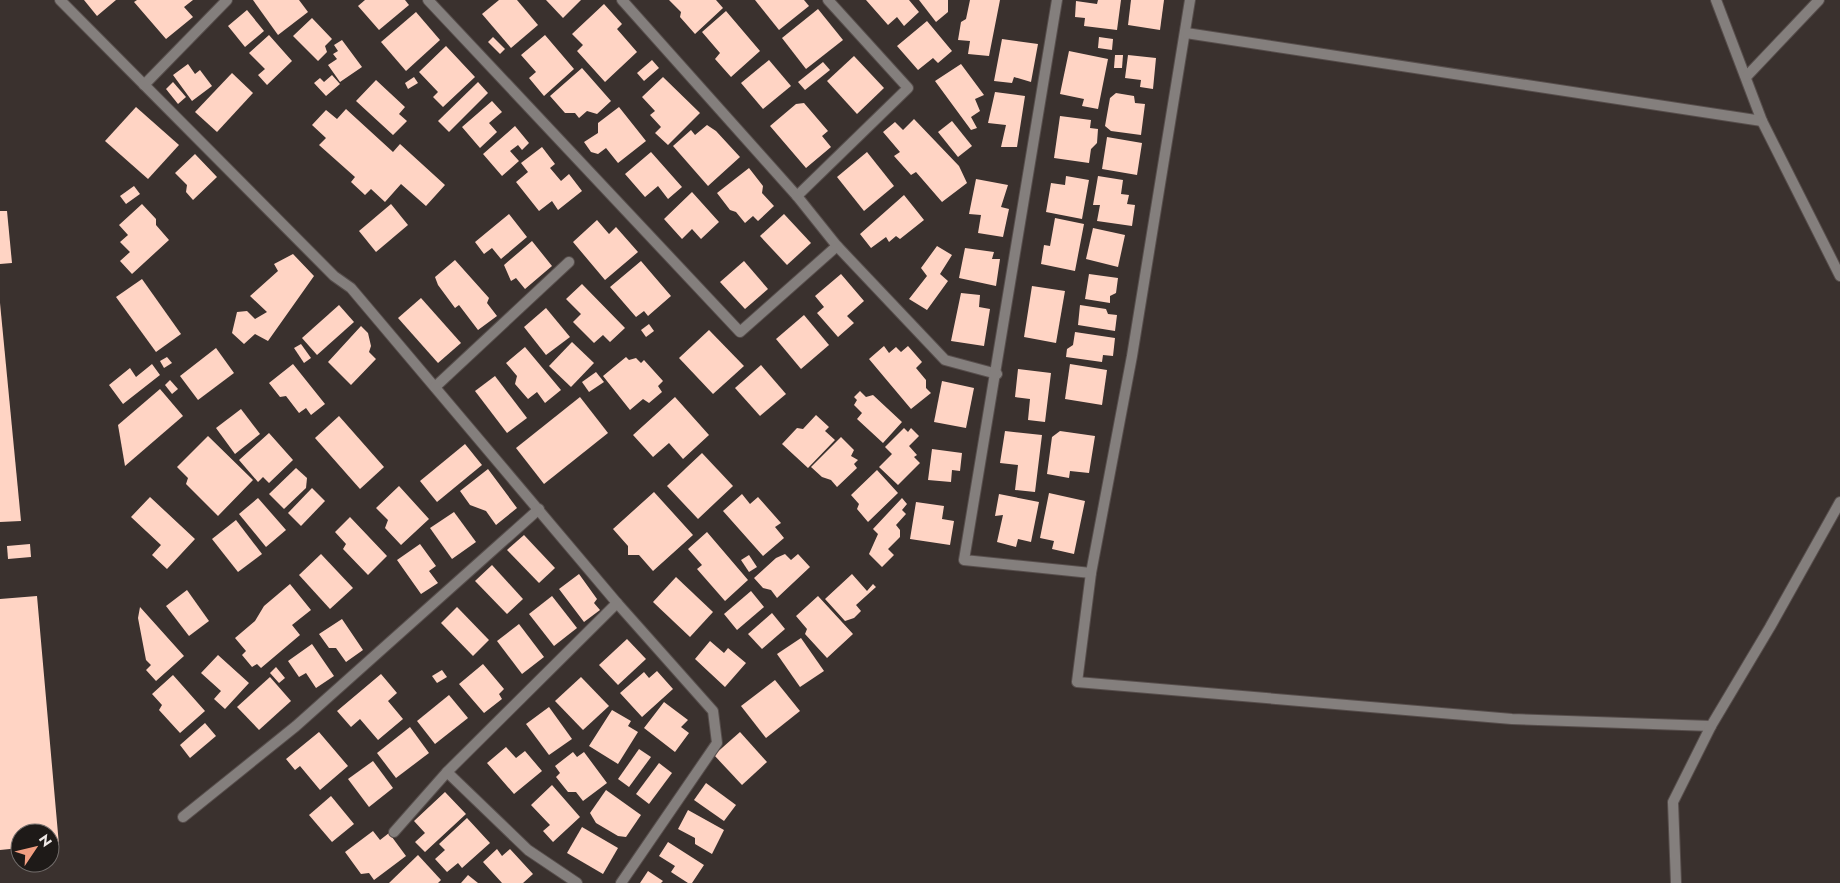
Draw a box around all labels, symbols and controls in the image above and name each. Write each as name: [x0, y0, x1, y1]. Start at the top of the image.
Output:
north arrow: [10, 823, 60, 873]
text: N: [34, 830, 57, 851]

